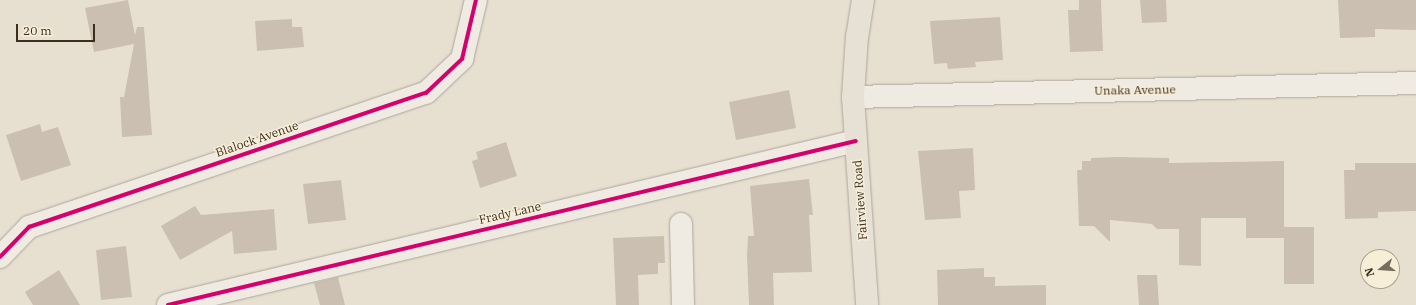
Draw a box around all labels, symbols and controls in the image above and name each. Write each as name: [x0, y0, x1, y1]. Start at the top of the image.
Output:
scale bar: [18, 16, 97, 42]
text: 20 m: [23, 23, 52, 38]
street label: Unaka Avenue: [1094, 82, 1176, 98]
street label: Blalock Avenue: [214, 118, 300, 160]
street label: Fairview Road: [850, 159, 870, 241]
street label: Frady Lane: [478, 199, 542, 227]
north arrow: [1360, 249, 1400, 289]
text: N: [1362, 266, 1377, 278]

